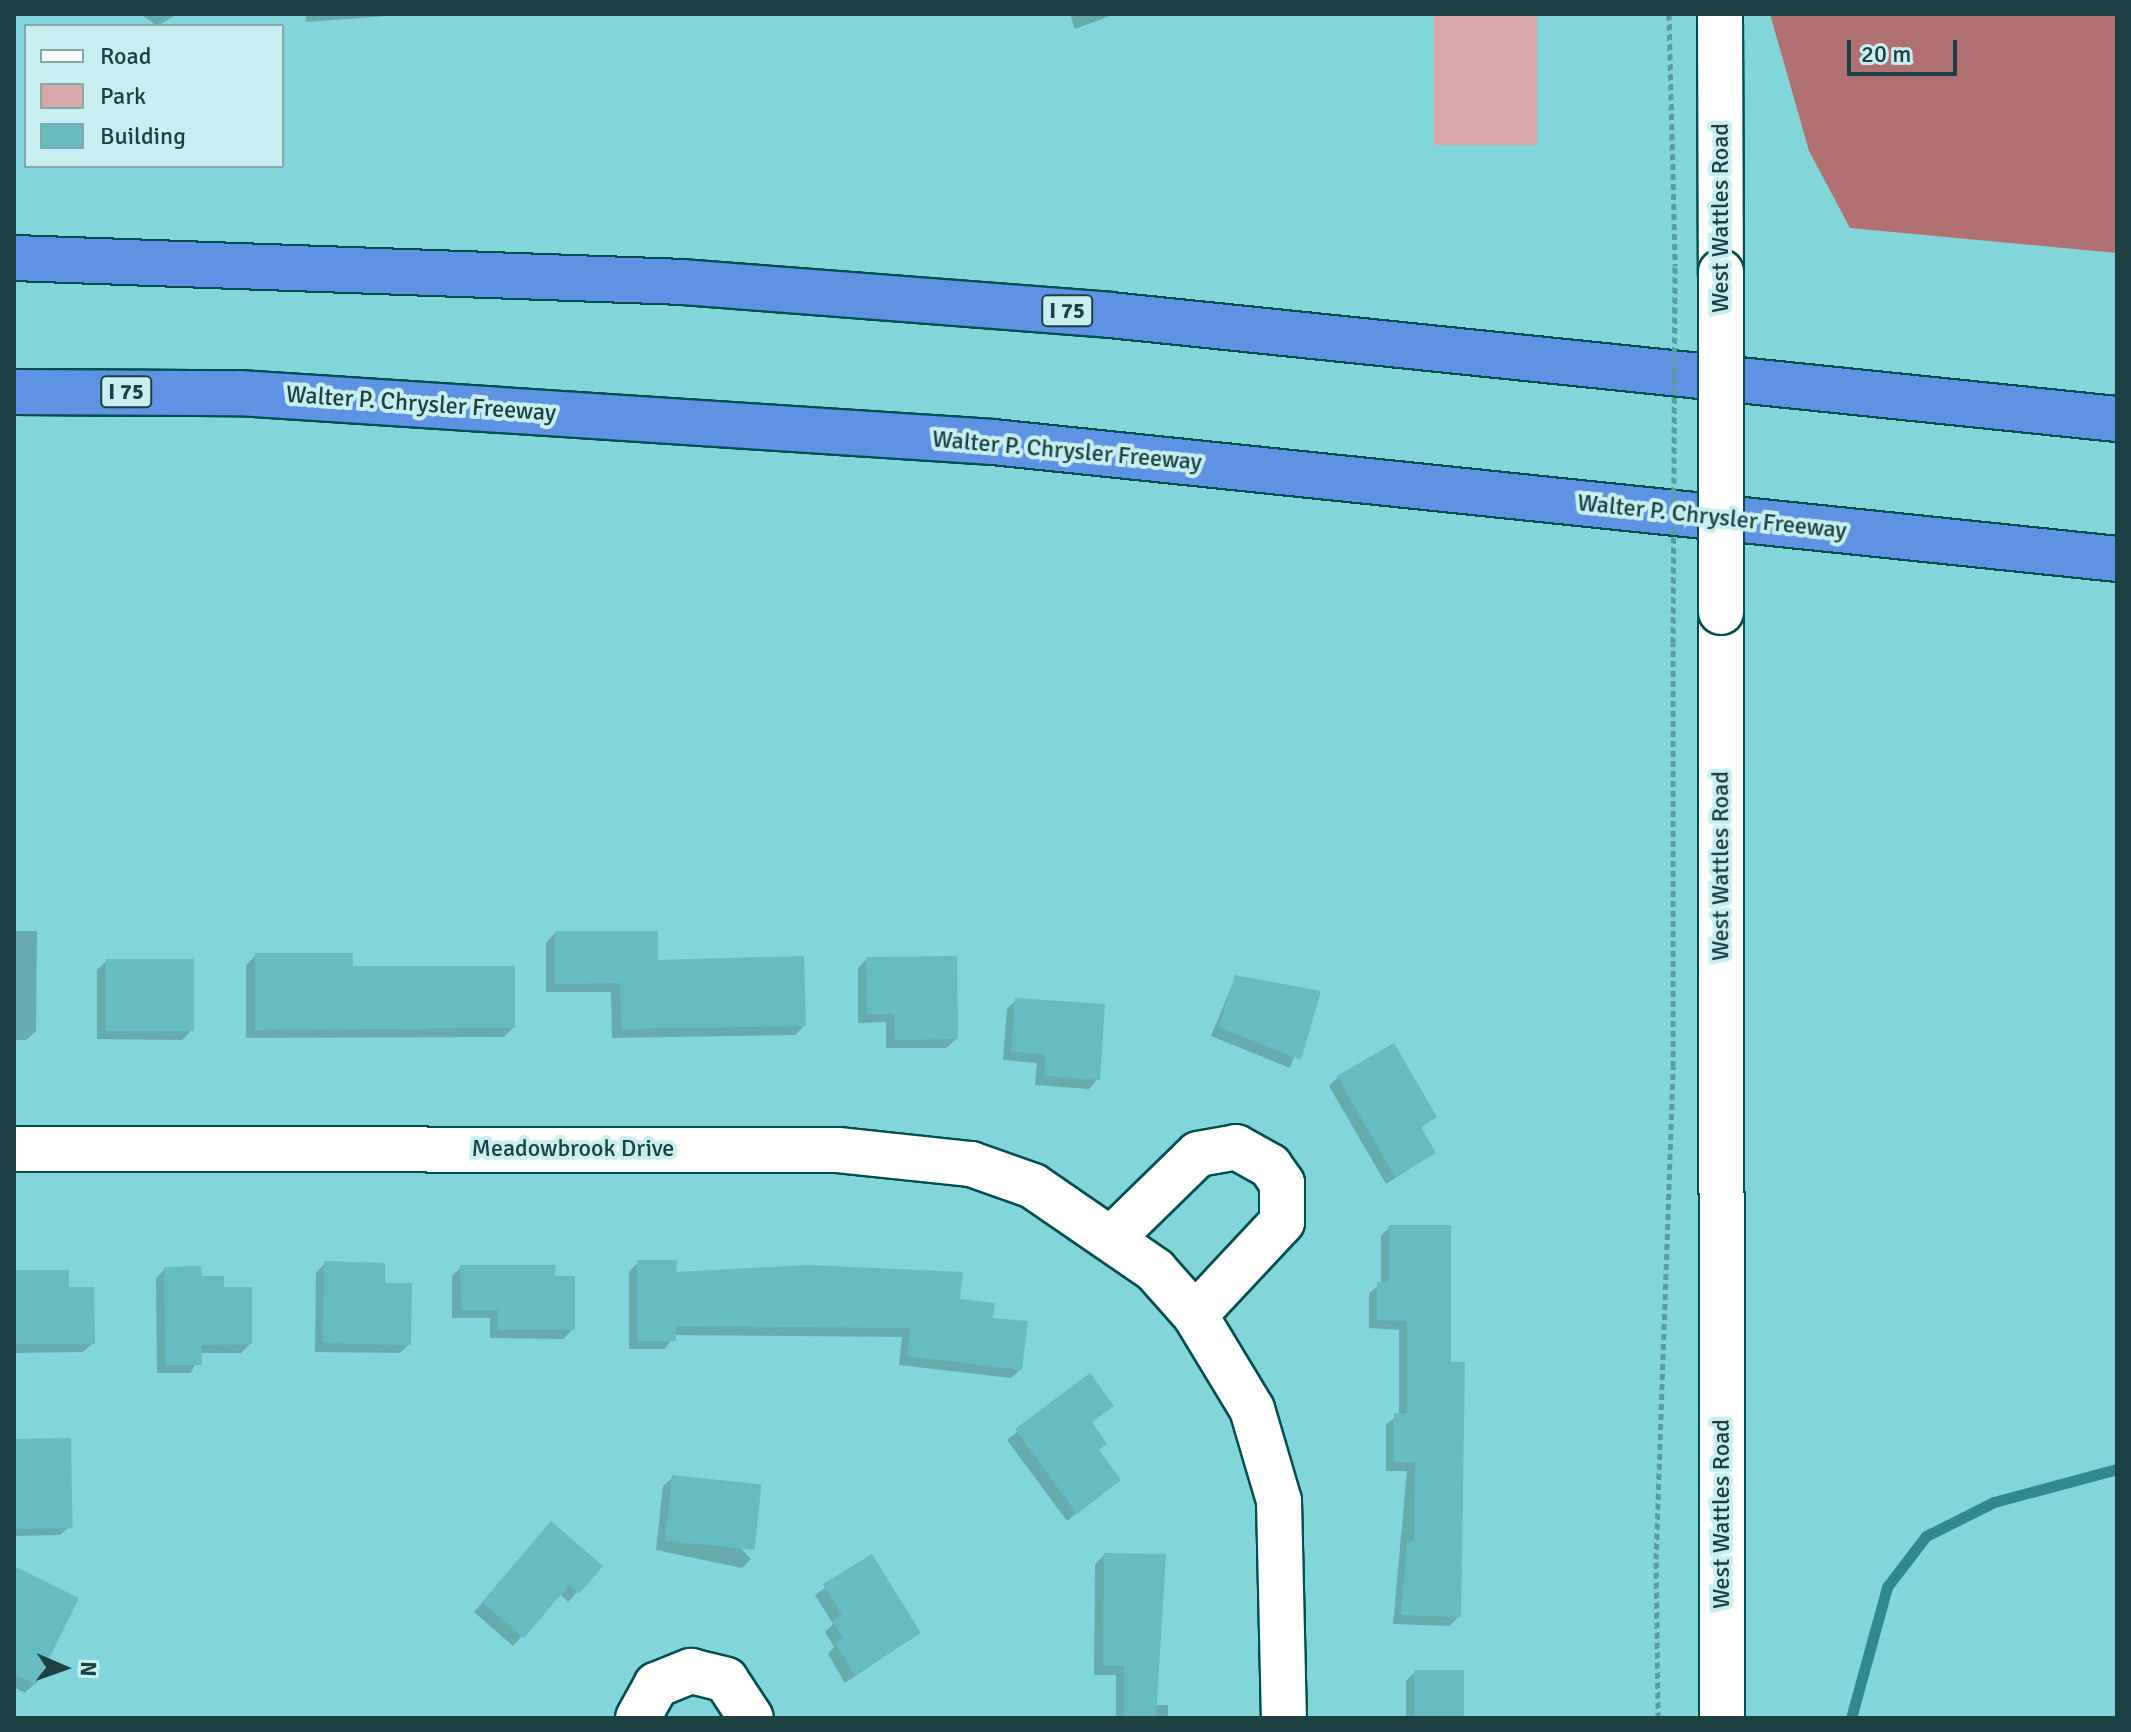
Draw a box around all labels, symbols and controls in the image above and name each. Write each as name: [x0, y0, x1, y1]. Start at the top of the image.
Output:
legend: [24, 24, 284, 168]
scale bar: [1851, 24, 1961, 74]
text: 20 m: [1861, 39, 1911, 69]
text: Road: [100, 41, 151, 71]
text: Park: [100, 81, 146, 111]
text: Building: [100, 121, 186, 151]
street label: West Wattles Road: [1707, 123, 1735, 313]
road number: I 75: [1041, 293, 1093, 329]
road number: I 75: [100, 374, 152, 410]
street label: Walter P. Chrysler Freeway: [285, 380, 557, 428]
street label: Walter P. Chrysler Freeway: [931, 425, 1203, 477]
street label: Walter P. Chrysler Freeway: [1576, 489, 1848, 545]
street label: West Wattles Road: [1707, 771, 1735, 961]
street label: Meadowbrook Drive: [472, 1135, 674, 1163]
street label: West Wattles Road: [1708, 1419, 1736, 1609]
north arrow: [24, 1628, 104, 1708]
text: N: [75, 1661, 102, 1677]

